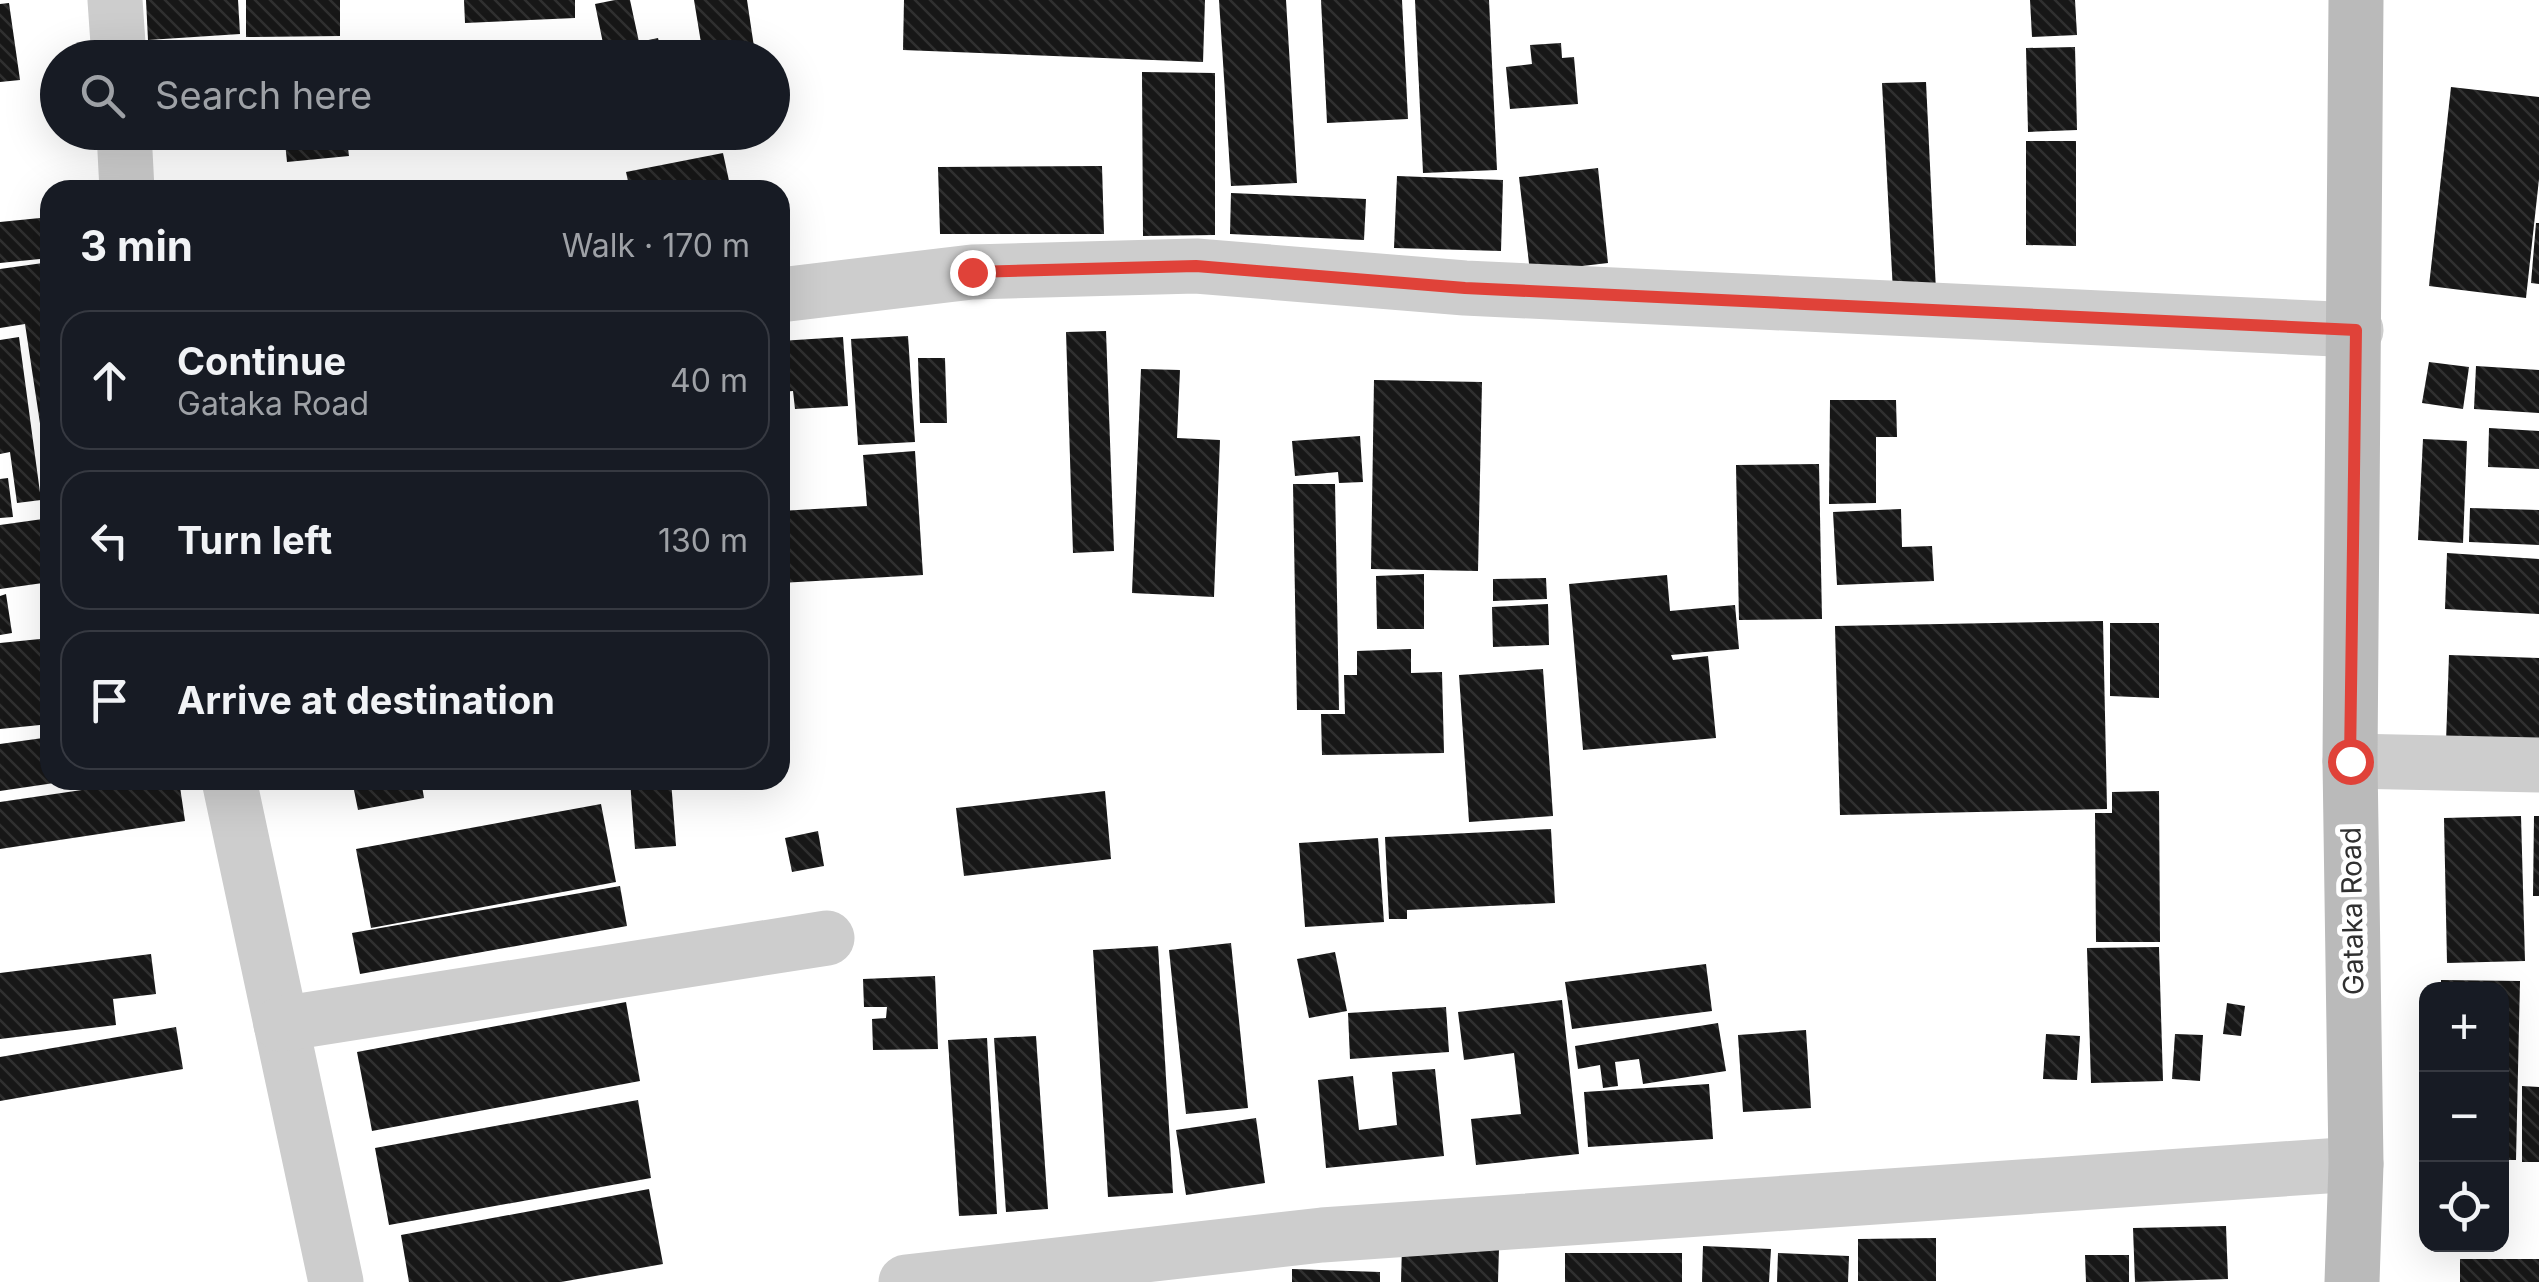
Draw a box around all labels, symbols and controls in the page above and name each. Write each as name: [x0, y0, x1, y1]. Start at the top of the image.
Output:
search box: [40, 40, 790, 150]
icon: search: [75, 68, 130, 123]
text: Search here: [155, 72, 372, 118]
text: 3 min: [80, 220, 193, 271]
text: Walk · 170 m: [562, 226, 750, 265]
route end: [950, 250, 996, 296]
text: Continue: [177, 338, 346, 384]
icon: ahead: [82, 353, 137, 408]
text: 40 m: [670, 361, 748, 400]
text: Gataka Road: [177, 384, 369, 423]
icon: left: [82, 513, 137, 568]
text: Turn left: [177, 517, 332, 563]
text: 130 m: [658, 521, 748, 560]
icon: arrive: [82, 673, 137, 728]
text: Arrive at destination: [177, 677, 555, 723]
route start: [2328, 739, 2374, 785]
street label: Gataka Road: [2334, 827, 2370, 995]
map controls: [2419, 982, 2509, 1252]
button: +: [2419, 982, 2509, 1072]
button: −: [2419, 1072, 2509, 1162]
button: locate: [2419, 1162, 2509, 1252]

